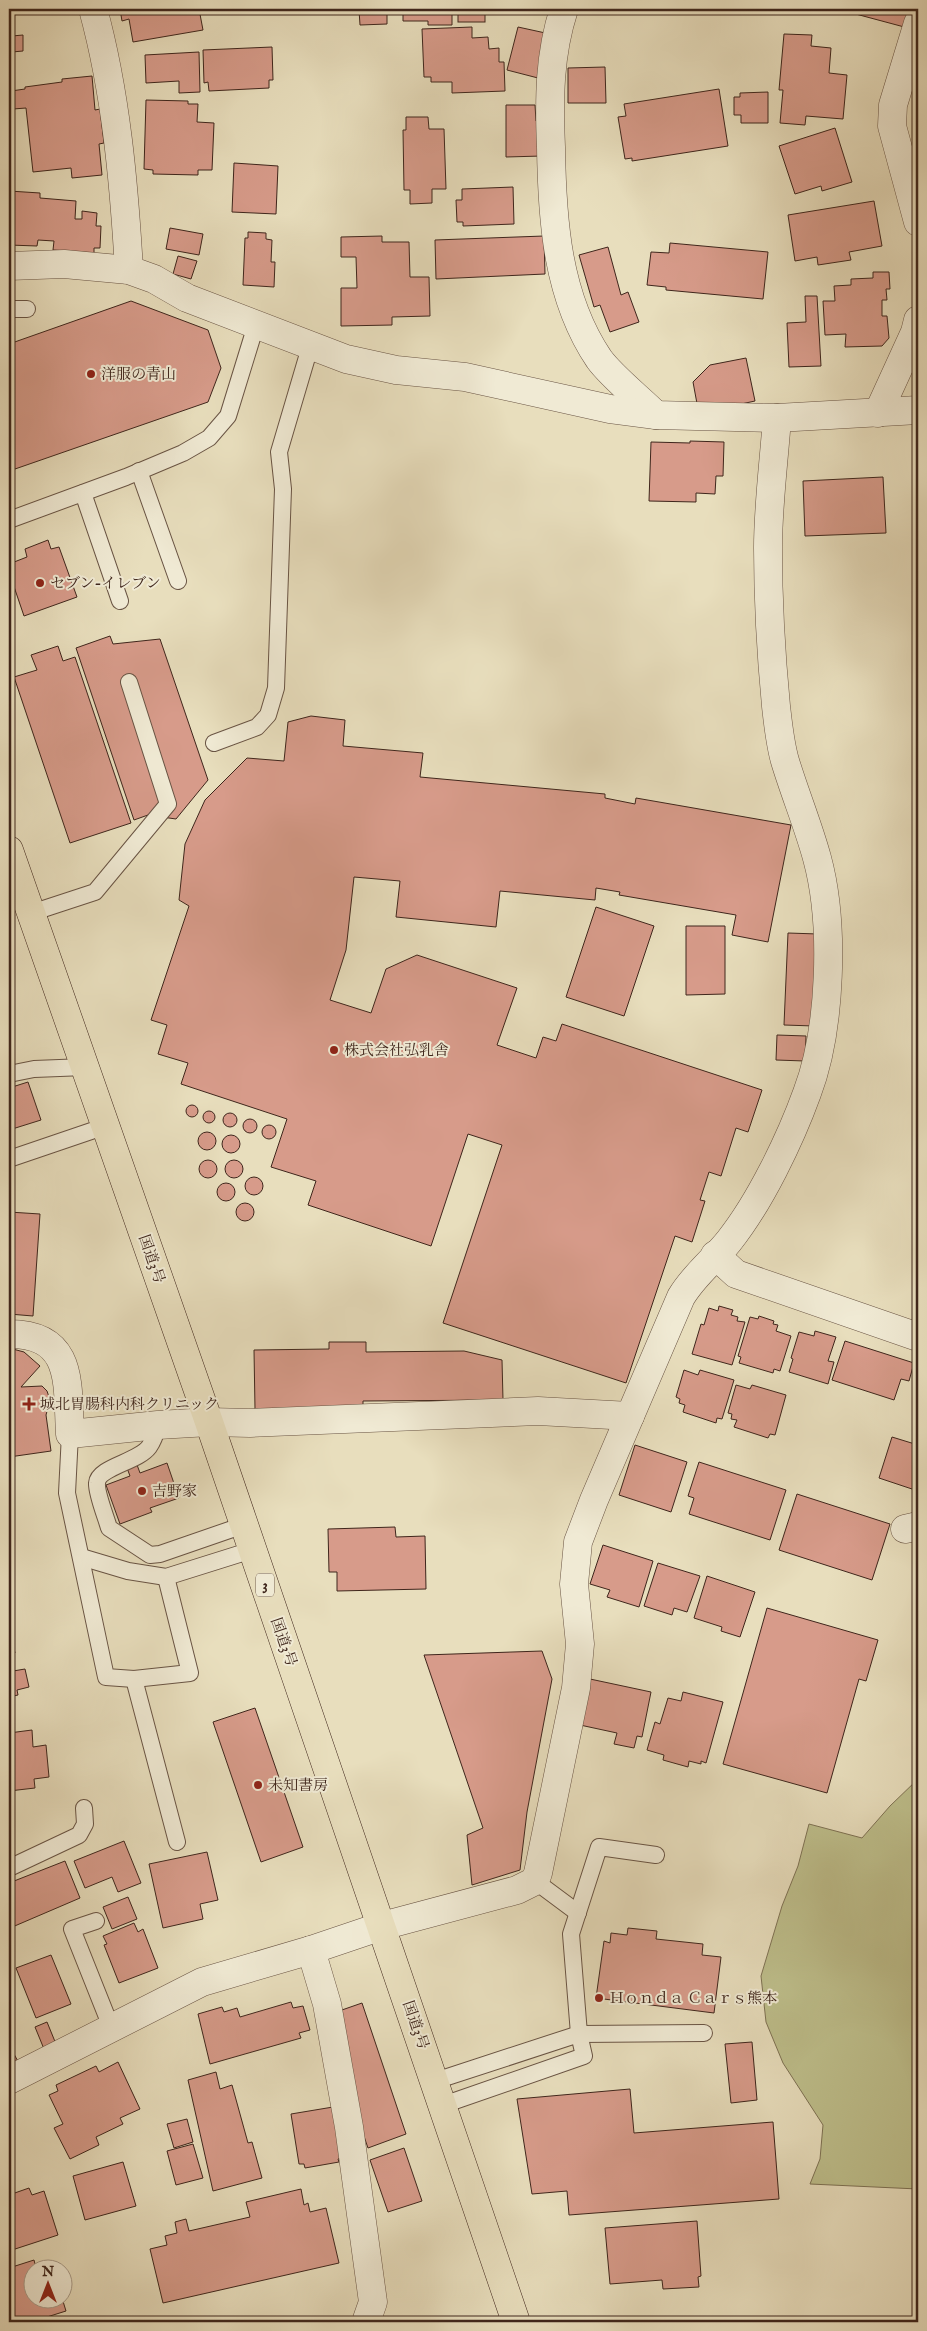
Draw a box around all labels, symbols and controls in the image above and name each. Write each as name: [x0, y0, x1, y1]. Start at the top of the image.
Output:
place label: 洋服の青山: [101, 365, 176, 384]
marker: 洋服の青山: [85, 368, 97, 380]
place label: セブン-イレブン: [50, 574, 161, 593]
marker: セブン-イレブン: [34, 577, 46, 589]
place label: 株式会社弘乳舎: [344, 1041, 449, 1060]
marker: 株式会社弘乳舎: [328, 1044, 340, 1056]
street label: 国道3号: [134, 1232, 169, 1286]
place label: 城北胃腸科内科クリニック: [40, 1395, 219, 1414]
marker: 城北胃腸科内科クリニック: [22, 1397, 36, 1411]
place label: 吉野家: [152, 1482, 197, 1501]
marker: 吉野家: [136, 1485, 148, 1497]
road number: 3: [256, 1574, 274, 1596]
street label: 国道3号: [266, 1615, 301, 1669]
place label: 未知書房: [268, 1776, 328, 1795]
marker: 未知書房: [252, 1779, 264, 1791]
place label: Ｈｏｎｄａ Ｃａｒｓ熊本: [609, 1989, 777, 2008]
marker: Ｈｏｎｄａ Ｃａｒｓ熊本: [593, 1992, 605, 2004]
street label: 国道3号: [398, 1998, 433, 2052]
north arrow: [22, 2258, 72, 2308]
text: N: [41, 2263, 54, 2281]

